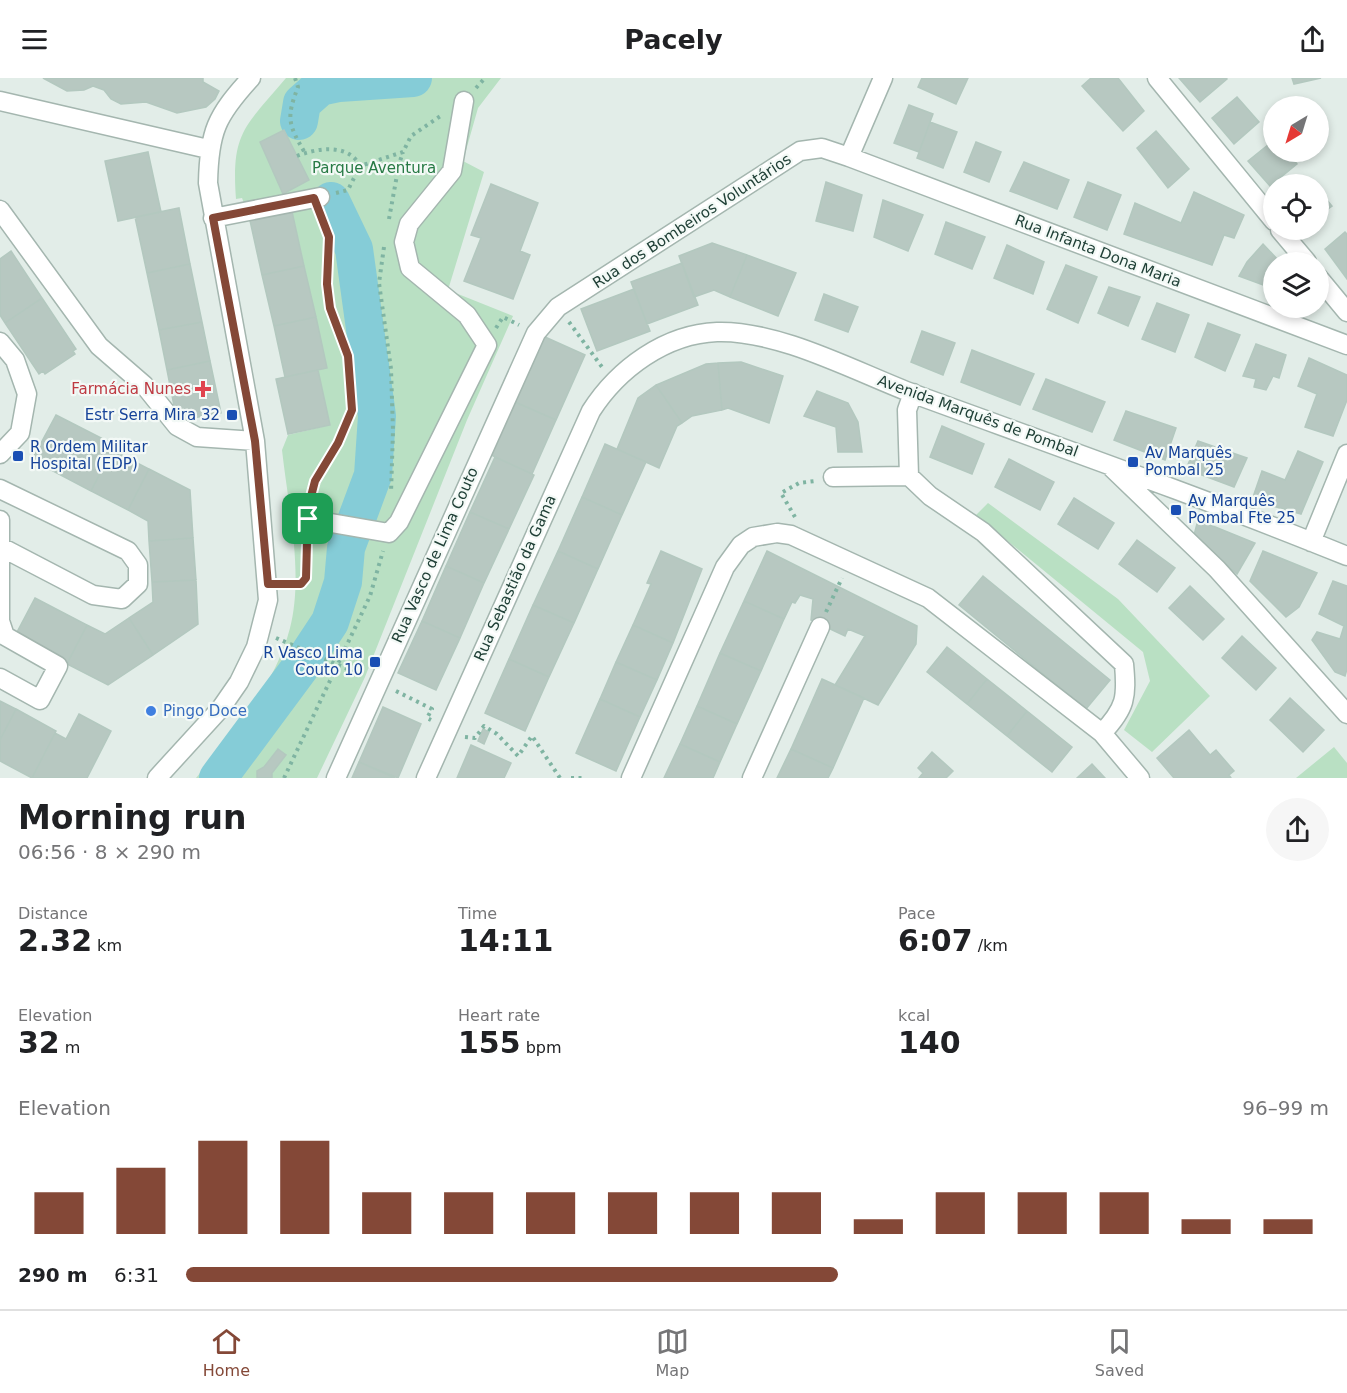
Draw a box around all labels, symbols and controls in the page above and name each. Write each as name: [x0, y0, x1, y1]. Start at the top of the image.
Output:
icon: menu: [18, 23, 51, 56]
icon: share: [1296, 23, 1329, 56]
text: Pacely: [624, 24, 723, 55]
north arrow: [1263, 96, 1329, 162]
map controls: [1263, 96, 1329, 318]
street label: Rua dos Bombeiros Voluntários: [589, 150, 795, 292]
park label: Parque Aventura: [312, 159, 436, 177]
button: locate: [1263, 174, 1329, 240]
street label: Rua Infanta Dona Maria: [1012, 211, 1184, 291]
button: layers: [1263, 252, 1329, 318]
street label: Avenida Marquês de Pombal: [875, 371, 1081, 461]
place label: Farmácia Nunes: [71, 380, 191, 398]
marker: Farmácia Nunes: [196, 382, 210, 396]
place label: Estr Serra Mira 32: [85, 406, 220, 424]
marker: Estr Serra Mira 32: [225, 408, 239, 422]
place label: R Ordem Militar Hospital (EDP): [30, 438, 149, 473]
place label: Av Marquês Pombal 25: [1145, 444, 1232, 479]
marker: R Ordem Militar Hospital (EDP): [11, 449, 25, 463]
marker: Av Marquês Pombal 25: [1126, 455, 1140, 469]
street label: Rua Vasco de Lima Couto: [388, 464, 482, 646]
street label: Rua Sebastião da Gama: [470, 492, 560, 664]
place label: Av Marquês Pombal Fte 25: [1188, 492, 1296, 527]
pin: [282, 493, 333, 544]
icon: arrive: [291, 502, 324, 535]
marker: Av Marquês Pombal Fte 25: [1169, 503, 1183, 517]
place label: R Vasco Lima Couto 10: [263, 644, 363, 679]
marker: R Vasco Lima Couto 10: [368, 655, 382, 669]
place label: Pingo Doce: [163, 702, 247, 720]
marker: Pingo Doce: [144, 704, 158, 718]
text: Morning run: [18, 798, 246, 837]
button: share: [1266, 798, 1329, 861]
text: 06:56 · 8 × 290 m: [18, 840, 201, 864]
text: Distance: [18, 904, 88, 923]
text: Time: [458, 904, 497, 923]
text: Pace: [898, 904, 935, 923]
text: 2.32: [18, 923, 92, 958]
text: 14:11: [458, 923, 554, 958]
text: 6:07: [898, 923, 973, 958]
text: km: [92, 936, 122, 955]
text: /km: [973, 936, 1008, 955]
text: Elevation: [18, 1006, 92, 1025]
text: Heart rate: [458, 1006, 540, 1025]
text: kcal: [898, 1006, 930, 1025]
text: 32: [18, 1025, 60, 1060]
text: 155: [458, 1025, 521, 1060]
text: 140: [898, 1025, 961, 1060]
text: m: [60, 1038, 80, 1057]
text: bpm: [521, 1038, 562, 1057]
text: Elevation: [18, 1096, 111, 1120]
text: 96–99 m: [1242, 1096, 1329, 1120]
text: 290 m: [18, 1263, 88, 1287]
text: 6:31: [114, 1263, 159, 1287]
tab: Home: [203, 1325, 250, 1380]
tab: Map: [656, 1325, 689, 1380]
tab: Saved: [1095, 1325, 1144, 1380]

